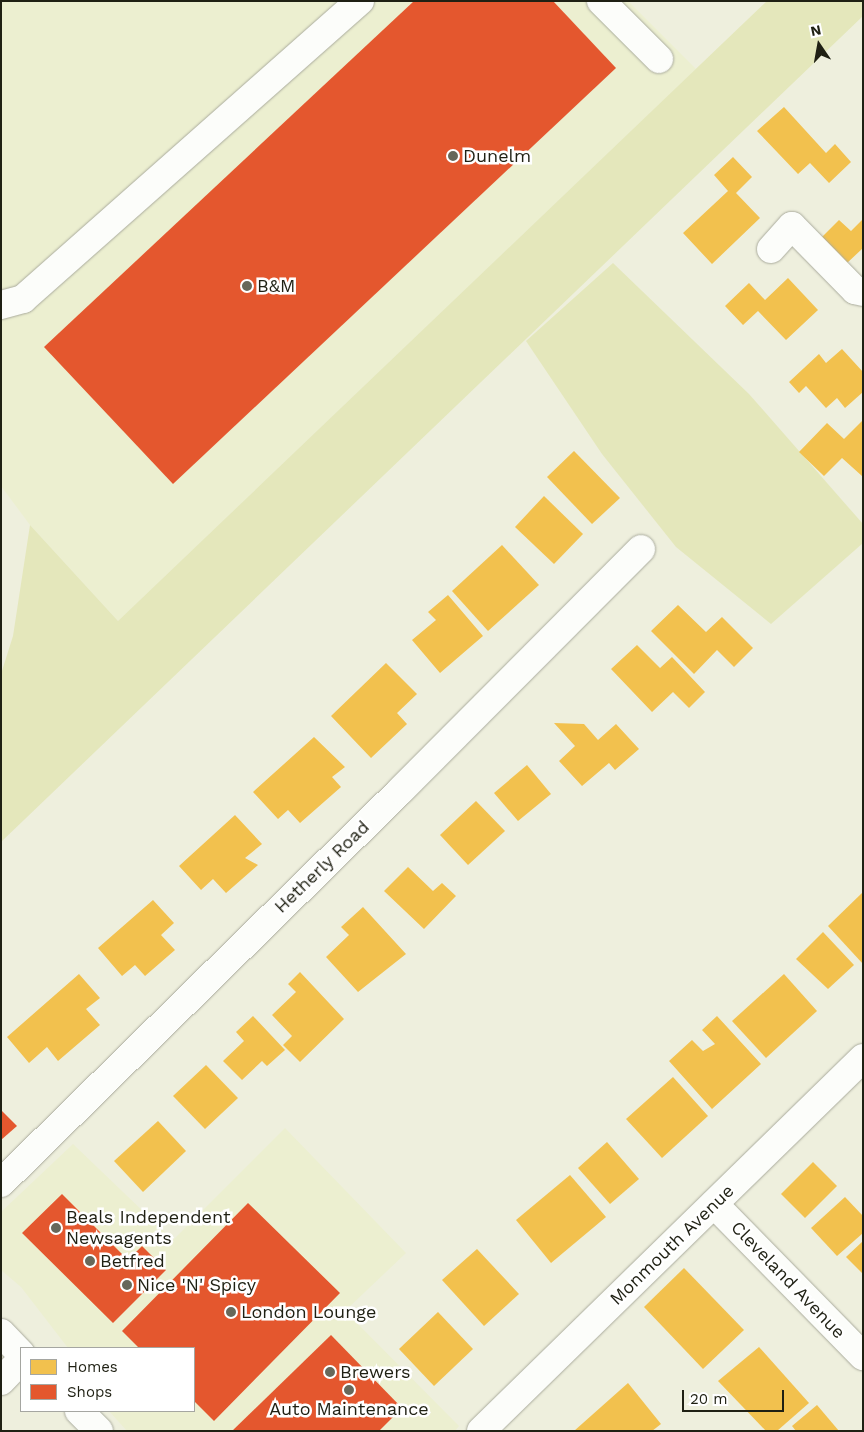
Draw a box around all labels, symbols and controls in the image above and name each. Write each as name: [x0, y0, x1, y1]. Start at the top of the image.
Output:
north arrow: [794, 20, 844, 70]
text: N: [809, 21, 823, 39]
place label: Dunelm: [463, 145, 531, 167]
marker: Dunelm: [447, 150, 459, 162]
place label: B&M: [257, 275, 295, 297]
marker: B&M: [241, 280, 253, 292]
street label: Hetherly Road: [270, 816, 374, 918]
street label: Monmouth Avenue: [605, 1180, 739, 1310]
place label: Beals Independent Newsagents: [66, 1207, 231, 1250]
street label: Cleveland Avenue: [726, 1217, 850, 1343]
marker: Beals Independent Newsagents: [50, 1222, 62, 1234]
place label: Betfred: [100, 1250, 165, 1272]
marker: Betfred: [84, 1255, 96, 1267]
place label: Nice 'N' Spicy: [137, 1274, 256, 1296]
marker: Nice 'N' Spicy: [121, 1279, 133, 1291]
place label: London Lounge: [241, 1301, 376, 1323]
marker: London Lounge: [225, 1306, 237, 1318]
legend: [20, 1347, 195, 1412]
text: Homes: [67, 1358, 118, 1376]
place label: Brewers: [340, 1361, 411, 1383]
marker: Brewers: [324, 1366, 336, 1378]
scale bar: [684, 1380, 786, 1412]
text: Shops: [67, 1383, 112, 1401]
marker: Auto Maintenance: [343, 1384, 355, 1396]
text: 20 m: [690, 1390, 728, 1408]
place label: Auto Maintenance: [269, 1398, 429, 1420]

